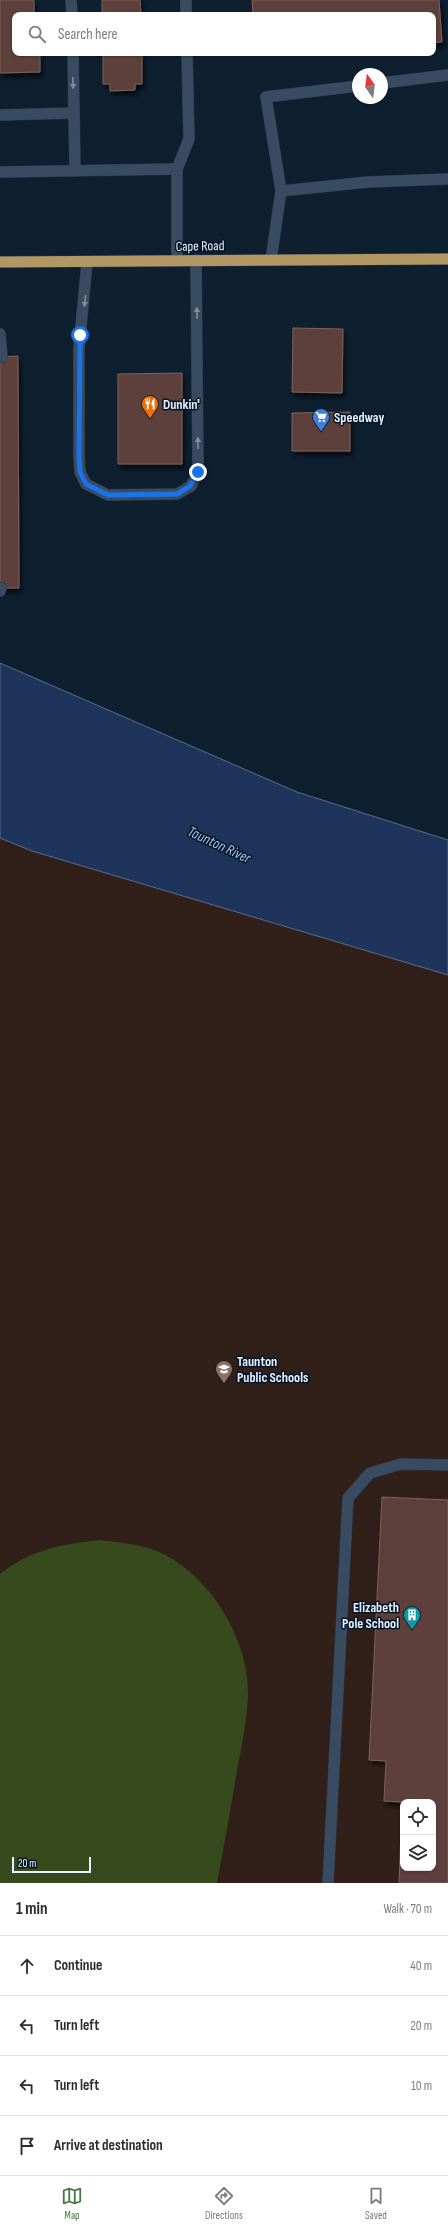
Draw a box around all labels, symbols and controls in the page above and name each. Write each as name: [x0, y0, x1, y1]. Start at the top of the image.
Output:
search box: [12, 12, 436, 56]
icon: search: [26, 23, 48, 45]
text: Search here: [58, 25, 118, 44]
north arrow: [352, 68, 388, 104]
one-way arrow: [70, 77, 77, 89]
street label: Cape Road: [175, 237, 225, 255]
one-way arrow: [82, 295, 88, 307]
one-way arrow: [194, 306, 200, 319]
route start: [71, 326, 89, 344]
restaurant icon: Dunkin': [140, 394, 160, 419]
place label: Dunkin': [163, 396, 200, 413]
supermarket icon: Speedway: [311, 407, 331, 432]
place label: Speedway: [334, 409, 384, 426]
one-way arrow: [195, 436, 201, 449]
route end: [189, 463, 207, 481]
water label: Taunton River: [184, 822, 254, 868]
place label: Taunton Public Schools: [237, 1353, 308, 1386]
school or university icon: Taunton Public Schools: [214, 1359, 234, 1384]
place label: Elizabeth Pole School: [342, 1599, 399, 1632]
building icon: Elizabeth Pole School: [402, 1605, 422, 1630]
map controls: [400, 1799, 436, 1871]
button: locate: [400, 1799, 436, 1835]
button: layers: [400, 1835, 436, 1871]
scale bar: [12, 1855, 91, 1874]
text: 20 m: [18, 1857, 36, 1870]
text: 1 min: [16, 1899, 48, 1919]
text: Walk · 70 m: [383, 1901, 432, 1917]
icon: ahead: [16, 1955, 38, 1977]
text: Continue: [54, 1956, 103, 1975]
text: 40 m: [410, 1958, 432, 1974]
icon: left: [16, 2015, 38, 2037]
text: Turn left: [54, 2016, 99, 2035]
text: 20 m: [410, 2018, 432, 2034]
icon: left: [16, 2075, 38, 2097]
text: Turn left: [54, 2076, 99, 2095]
text: 10 m: [411, 2078, 432, 2094]
icon: arrive: [16, 2135, 38, 2157]
text: Arrive at destination: [54, 2136, 163, 2155]
tab: Map: [61, 2185, 83, 2222]
tab: Directions: [205, 2185, 243, 2222]
tab: Saved: [365, 2185, 387, 2222]

